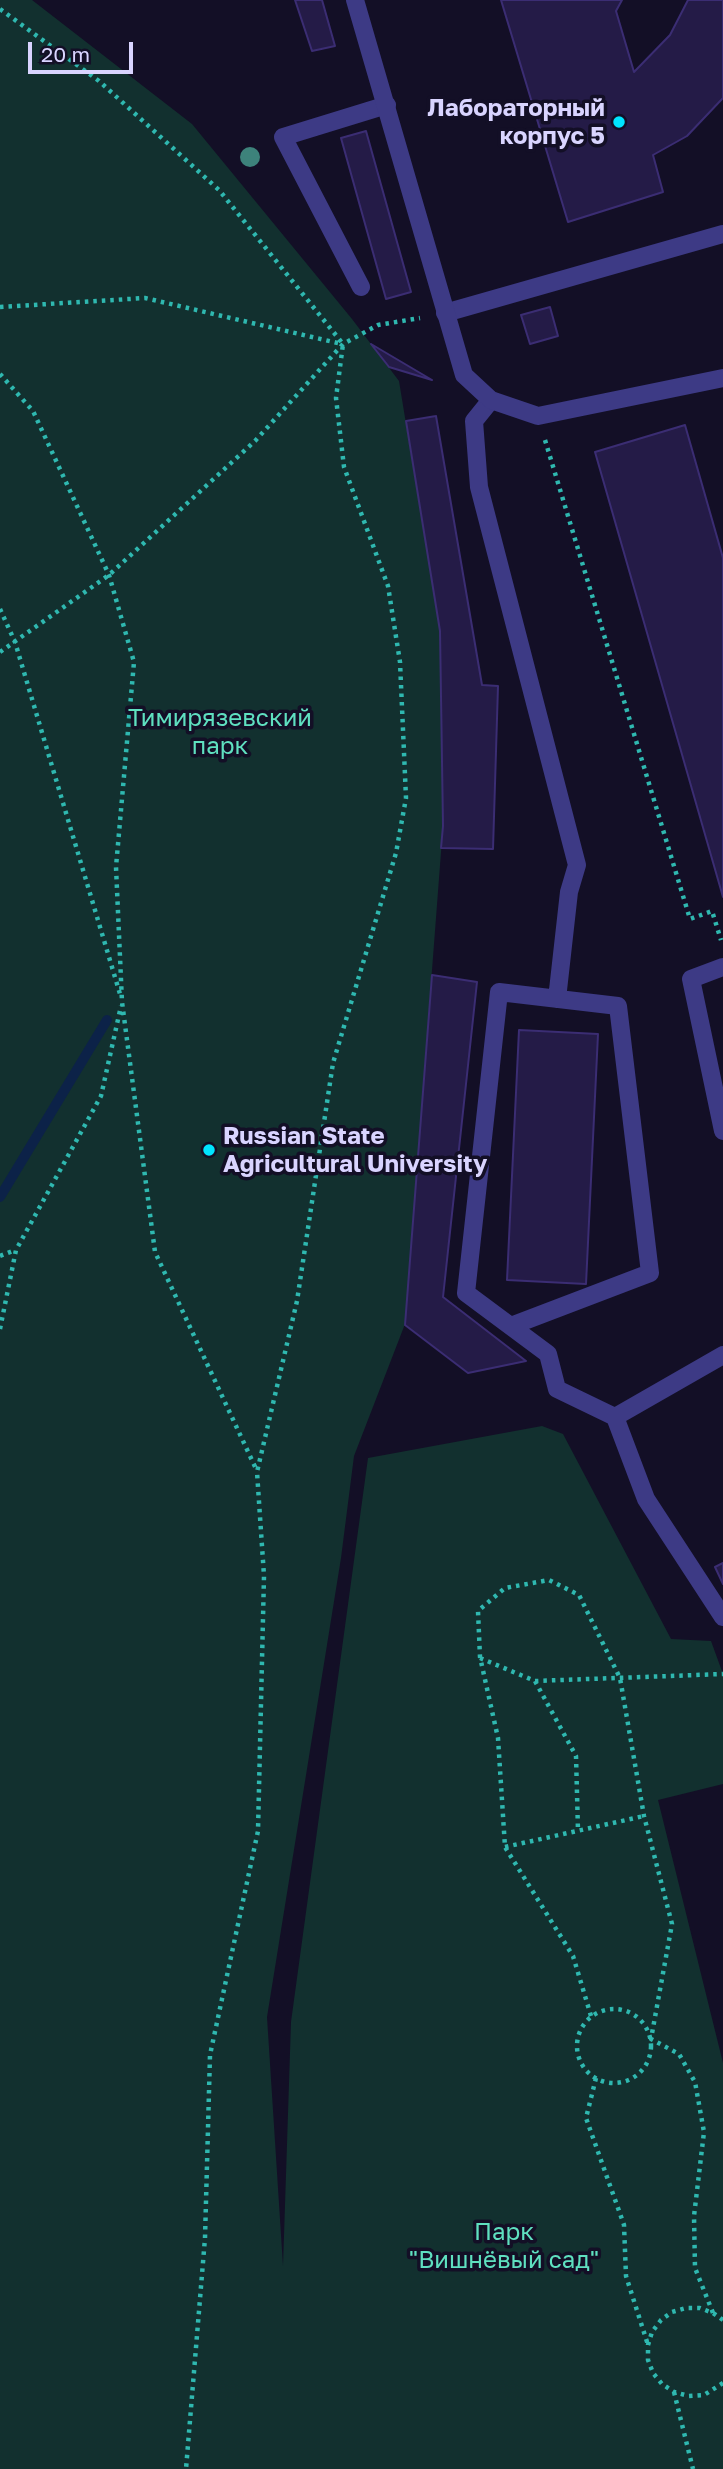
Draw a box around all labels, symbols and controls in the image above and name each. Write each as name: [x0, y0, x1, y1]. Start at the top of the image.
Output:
scale bar: [32, 28, 136, 72]
text: 20 m: [41, 41, 90, 67]
place label: Лабораторный корпус 5: [427, 94, 605, 150]
marker: Лабораторный корпус 5: [611, 114, 627, 130]
park label: Тимирязевский парк: [128, 704, 312, 760]
place label: Russian State Agricultural University: [223, 1122, 487, 1178]
marker: Russian State Agricultural University: [201, 1142, 217, 1158]
park label: Парк "Вишнёвый сад": [409, 2218, 599, 2274]

